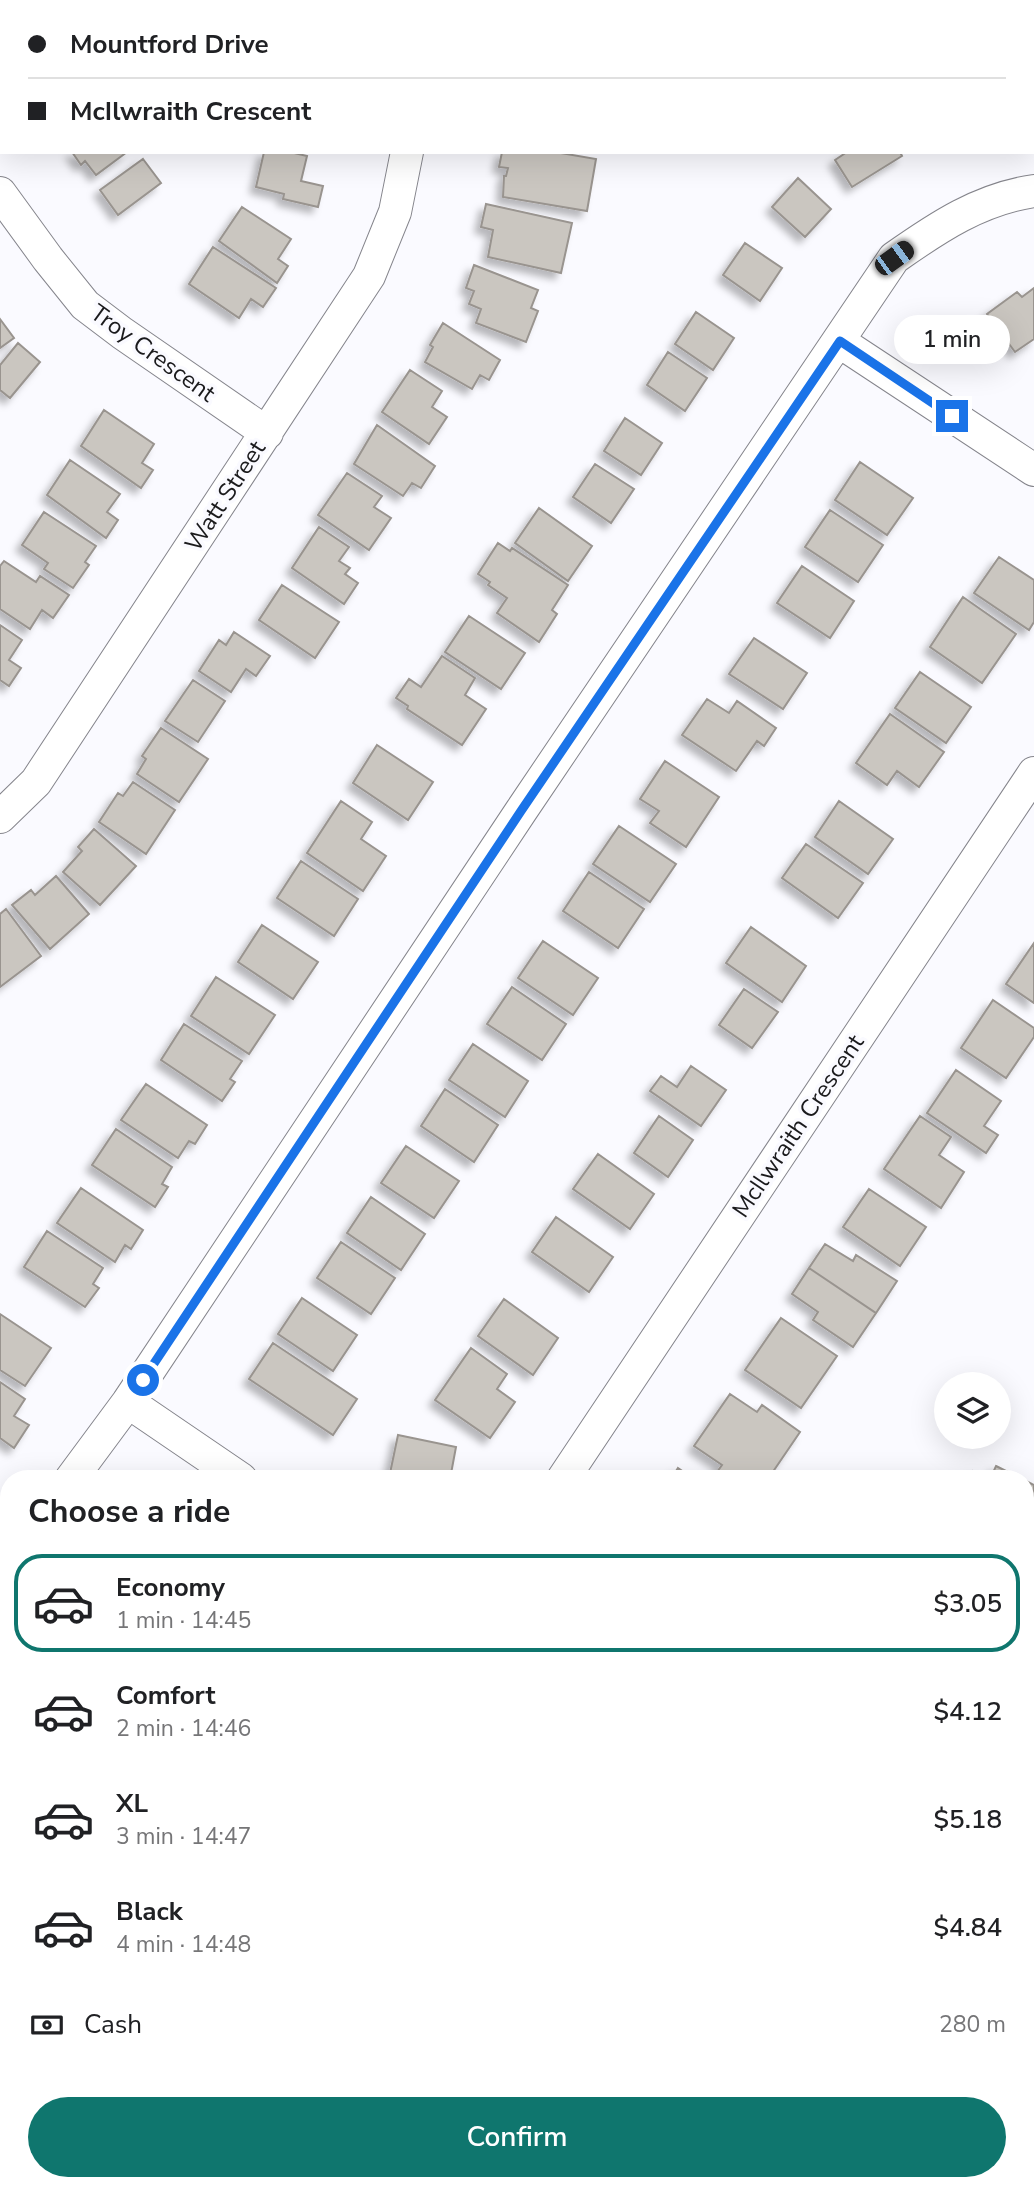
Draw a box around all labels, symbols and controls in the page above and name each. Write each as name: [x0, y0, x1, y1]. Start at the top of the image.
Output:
text: Mountford Drive: [70, 27, 269, 62]
text: McIlwraith Crescent: [70, 94, 311, 129]
car: [871, 237, 918, 279]
street label: Troy Crescent: [84, 297, 222, 410]
callout: 1 min: [894, 314, 1010, 364]
text: 1 min: [923, 324, 981, 355]
route end: [936, 400, 968, 432]
street label: Watt Street: [177, 434, 273, 558]
street label: McIlwraith Crescent: [725, 1028, 872, 1224]
route start: [127, 1364, 159, 1396]
map controls: [934, 1372, 1011, 1449]
button: layers: [934, 1372, 1011, 1449]
text: Choose a ride: [28, 1490, 230, 1533]
text: Economy: [116, 1570, 225, 1605]
icon: car: [32, 1572, 95, 1635]
text: $3.05: [933, 1586, 1002, 1621]
text: 1 min · 14:45: [116, 1605, 251, 1636]
text: Comfort: [116, 1678, 216, 1713]
icon: car: [32, 1680, 95, 1743]
text: $4.12: [933, 1694, 1002, 1729]
text: 2 min · 14:46: [116, 1713, 251, 1744]
text: XL: [116, 1786, 148, 1821]
icon: car: [32, 1788, 95, 1851]
text: $5.18: [933, 1802, 1002, 1837]
text: 3 min · 14:47: [116, 1821, 251, 1852]
text: Black: [116, 1894, 183, 1929]
icon: car: [32, 1896, 95, 1959]
text: $4.84: [933, 1910, 1002, 1945]
text: 4 min · 14:48: [116, 1929, 251, 1960]
icon: cash: [28, 2006, 66, 2044]
text: Cash: [84, 2007, 142, 2042]
text: 280 m: [939, 2009, 1006, 2040]
button: Confirm: [28, 2097, 1006, 2177]

